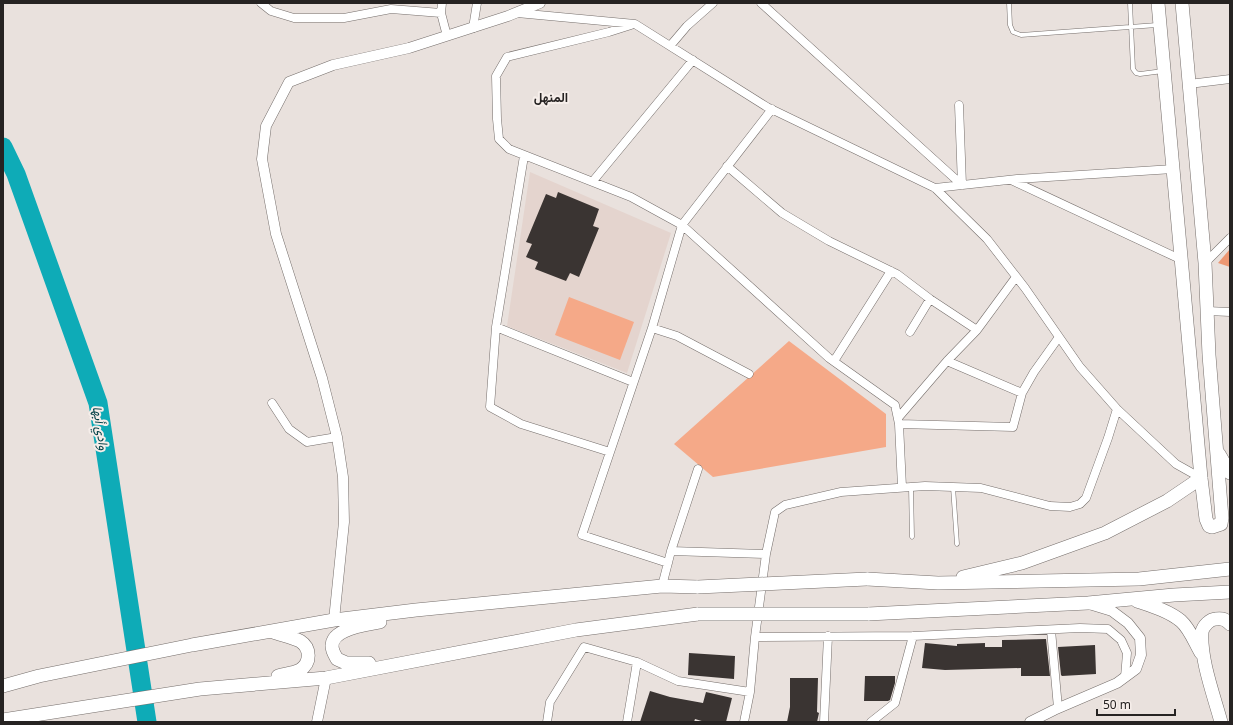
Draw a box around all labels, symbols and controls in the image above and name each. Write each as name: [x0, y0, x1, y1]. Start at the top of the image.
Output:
district label: المنهل: [534, 88, 568, 106]
water label: وادي أبها: [87, 405, 113, 452]
scale bar: [1097, 691, 1175, 717]
text: 50 m: [1103, 696, 1131, 713]

